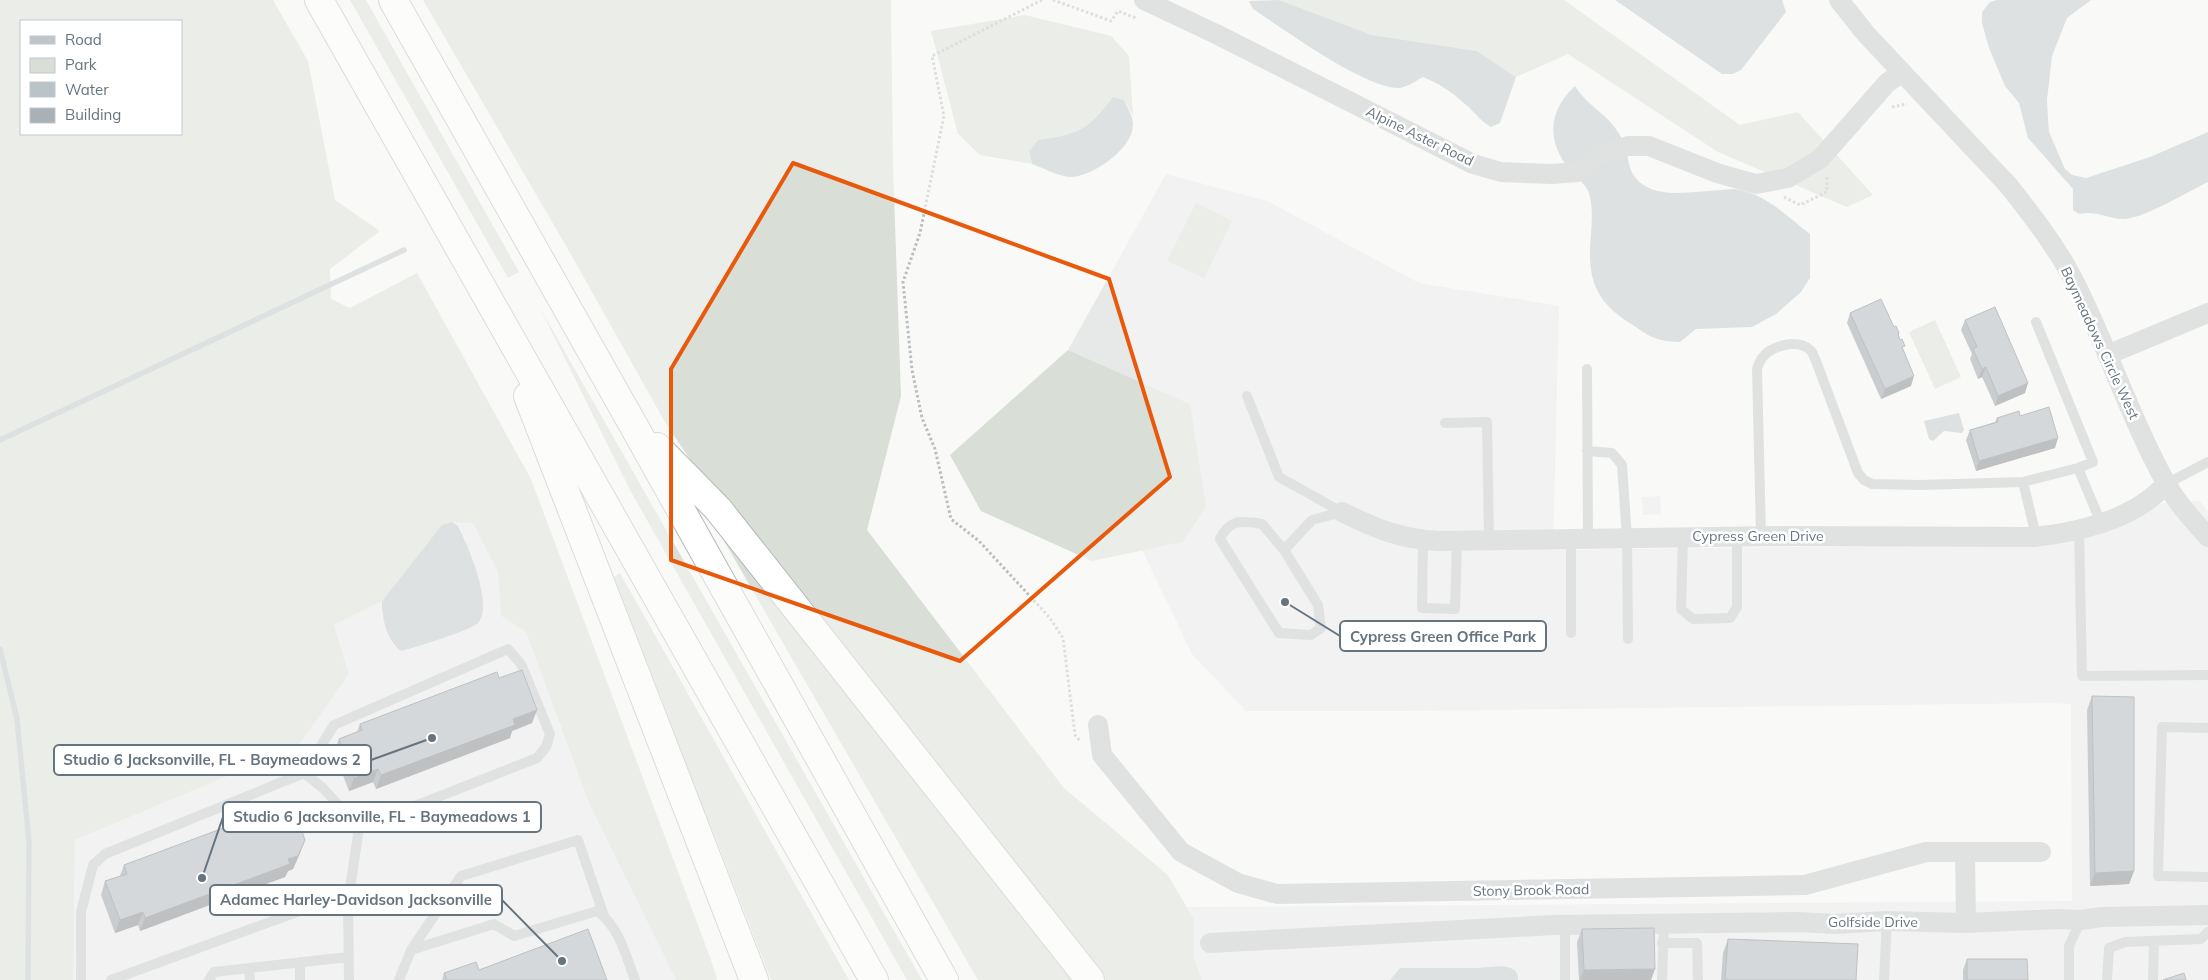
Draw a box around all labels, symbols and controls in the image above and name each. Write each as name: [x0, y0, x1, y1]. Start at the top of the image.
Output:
legend: [20, 20, 182, 135]
text: Road: [65, 30, 102, 49]
text: Park: [65, 55, 97, 74]
text: Water: [65, 80, 109, 99]
street label: Alpine Aster Road: [1363, 102, 1477, 170]
text: Building: [65, 105, 121, 124]
street label: Baymeadows Circle West: [2057, 264, 2143, 422]
street label: Cypress Green Drive: [1692, 527, 1824, 545]
callout: Cypress Green Office Park: [1340, 621, 1546, 651]
text: Cypress Green Office Park: [1350, 627, 1537, 646]
callout: Studio 6 Jacksonville, FL - Baymeadows 2: [54, 745, 371, 775]
text: Studio 6 Jacksonville, FL - Baymeadows 2: [63, 750, 361, 769]
callout: Studio 6 Jacksonville, FL - Baymeadows 1: [223, 802, 541, 832]
text: Studio 6 Jacksonville, FL - Baymeadows 1: [233, 807, 531, 826]
street label: Stony Brook Road: [1473, 880, 1589, 900]
callout: Adamec Harley-Davidson Jacksonville: [210, 885, 502, 915]
text: Adamec Harley-Davidson Jacksonville: [220, 890, 492, 909]
street label: Golfside Drive: [1828, 913, 1918, 931]

